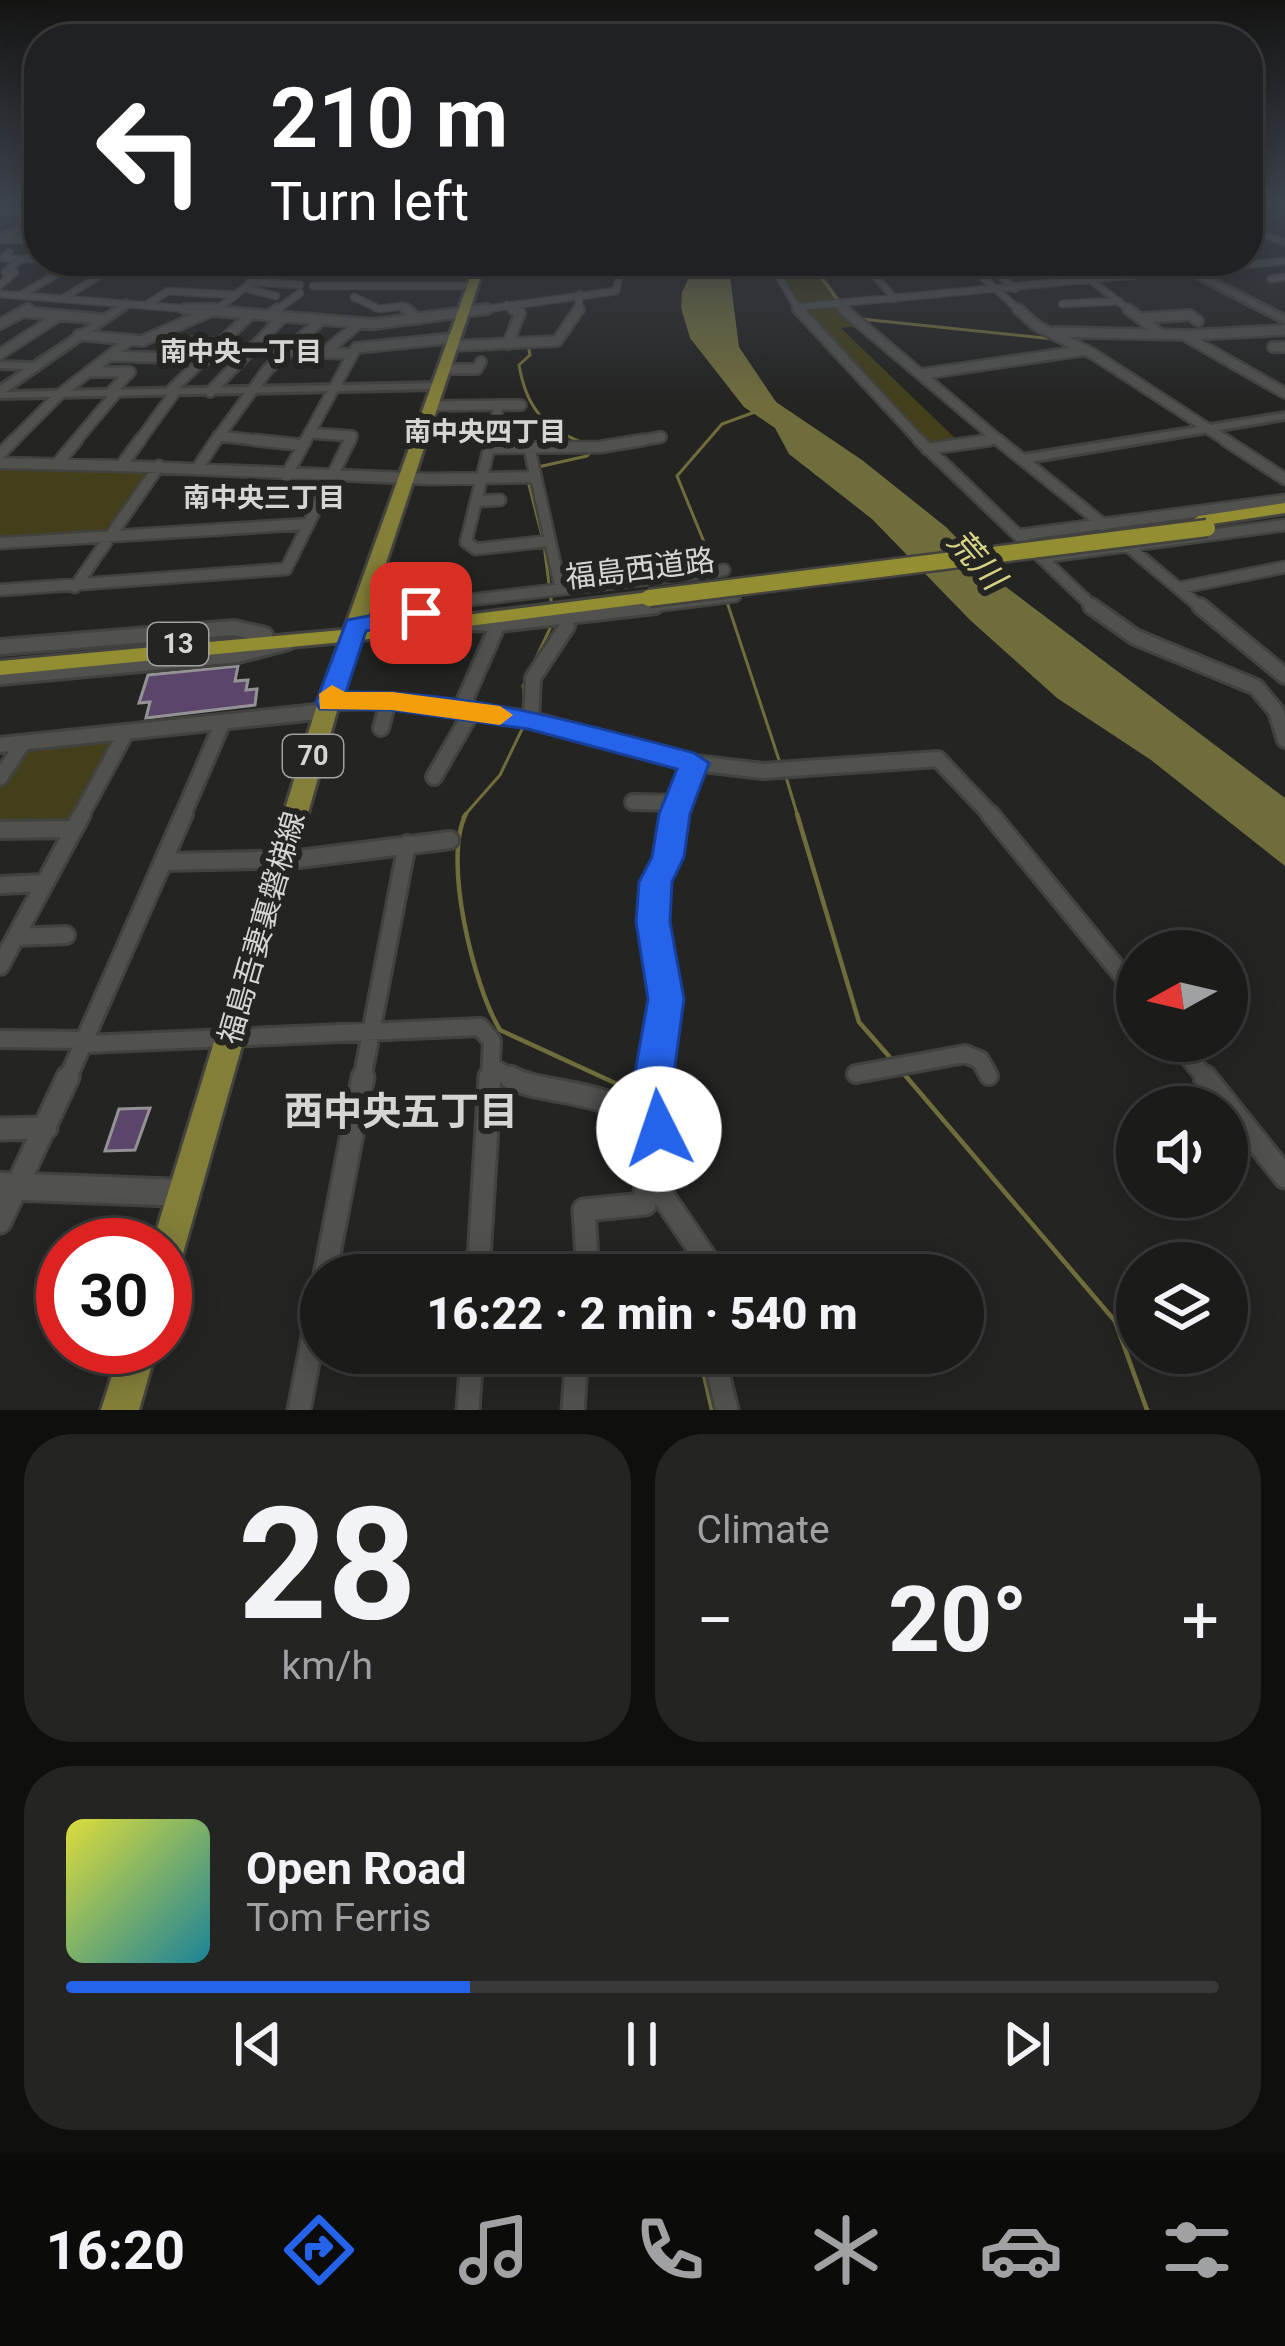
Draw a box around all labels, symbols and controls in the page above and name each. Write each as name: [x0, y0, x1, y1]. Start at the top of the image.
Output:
text: 210 m: [270, 69, 508, 168]
icon: left: [72, 72, 228, 228]
text: Turn left: [270, 170, 469, 233]
district label: 南中央一丁目: [160, 336, 322, 368]
district label: 南中央四丁目: [404, 416, 566, 448]
district label: 南中央三丁目: [183, 482, 345, 514]
water label: 荒川: [940, 522, 1015, 599]
street label: 福島西道路: [563, 542, 717, 595]
pin: [370, 562, 472, 664]
icon: arrive: [388, 580, 454, 646]
road number: 13: [148, 623, 208, 665]
road number: 70: [283, 735, 343, 777]
street label: 福島吾妻裏磐梯線: [212, 808, 311, 1048]
north arrow: [1116, 930, 1248, 1062]
map controls: [1116, 930, 1248, 1374]
position arrow: [596, 1066, 722, 1192]
button: sound: [1116, 1086, 1248, 1218]
district label: 西中央五丁目: [284, 1089, 518, 1135]
speed limit sign: 30: [36, 1218, 192, 1374]
button: layers: [1116, 1242, 1248, 1374]
text: 16:22 · 2 min · 540 m: [426, 1287, 858, 1340]
text: 28: [238, 1473, 417, 1656]
text: Climate: [697, 1507, 830, 1553]
text: 20°: [888, 1568, 1028, 1673]
text: −: [697, 1582, 734, 1659]
text: +: [1182, 1582, 1219, 1659]
text: km/h: [281, 1643, 373, 1689]
text: Open Road: [246, 1842, 467, 1895]
text: Tom Ferris: [246, 1895, 431, 1941]
icon: previous: [225, 2011, 291, 2077]
icon: pause: [609, 2011, 675, 2077]
icon: next: [994, 2011, 1060, 2077]
icon: directions: [277, 2208, 361, 2292]
icon: music: [452, 2208, 536, 2292]
icon: phone: [628, 2208, 712, 2292]
icon: climate: [804, 2208, 888, 2292]
icon: car: [979, 2208, 1063, 2292]
icon: filters: [1155, 2208, 1239, 2292]
text: 16:20: [46, 2219, 185, 2282]

